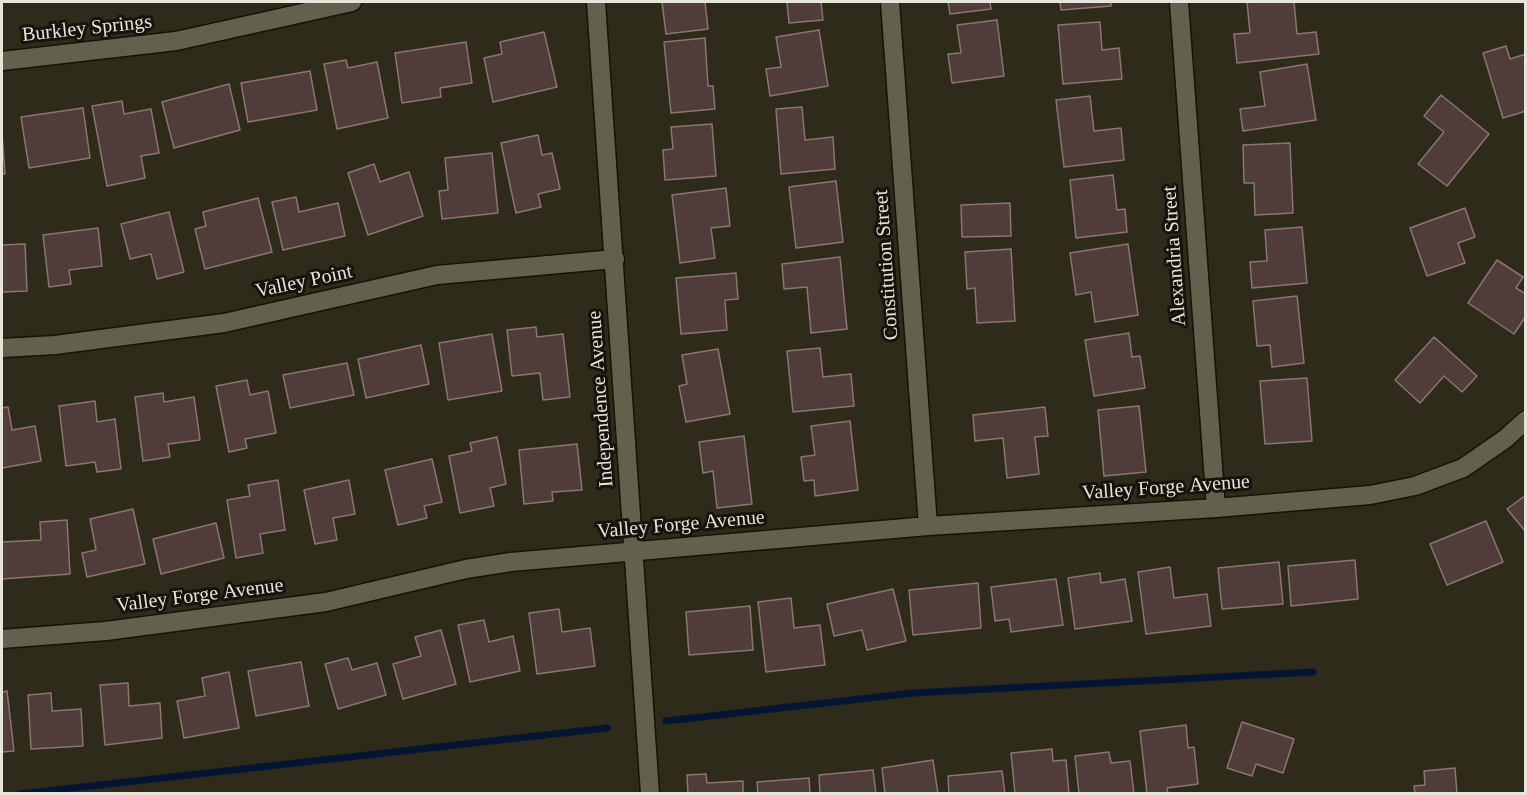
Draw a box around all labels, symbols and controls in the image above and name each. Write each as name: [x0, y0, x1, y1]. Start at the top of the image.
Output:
street label: Burkley Springs: [21, 10, 153, 48]
street label: Alexandria Street: [1158, 185, 1192, 327]
street label: Constitution Street: [870, 189, 904, 341]
street label: Valley Point: [253, 260, 355, 304]
street label: Independence Avenue: [583, 310, 619, 488]
street label: Valley Forge Avenue: [1081, 470, 1251, 506]
street label: Valley Forge Avenue: [596, 506, 766, 544]
street label: Valley Forge Avenue: [115, 574, 285, 618]

